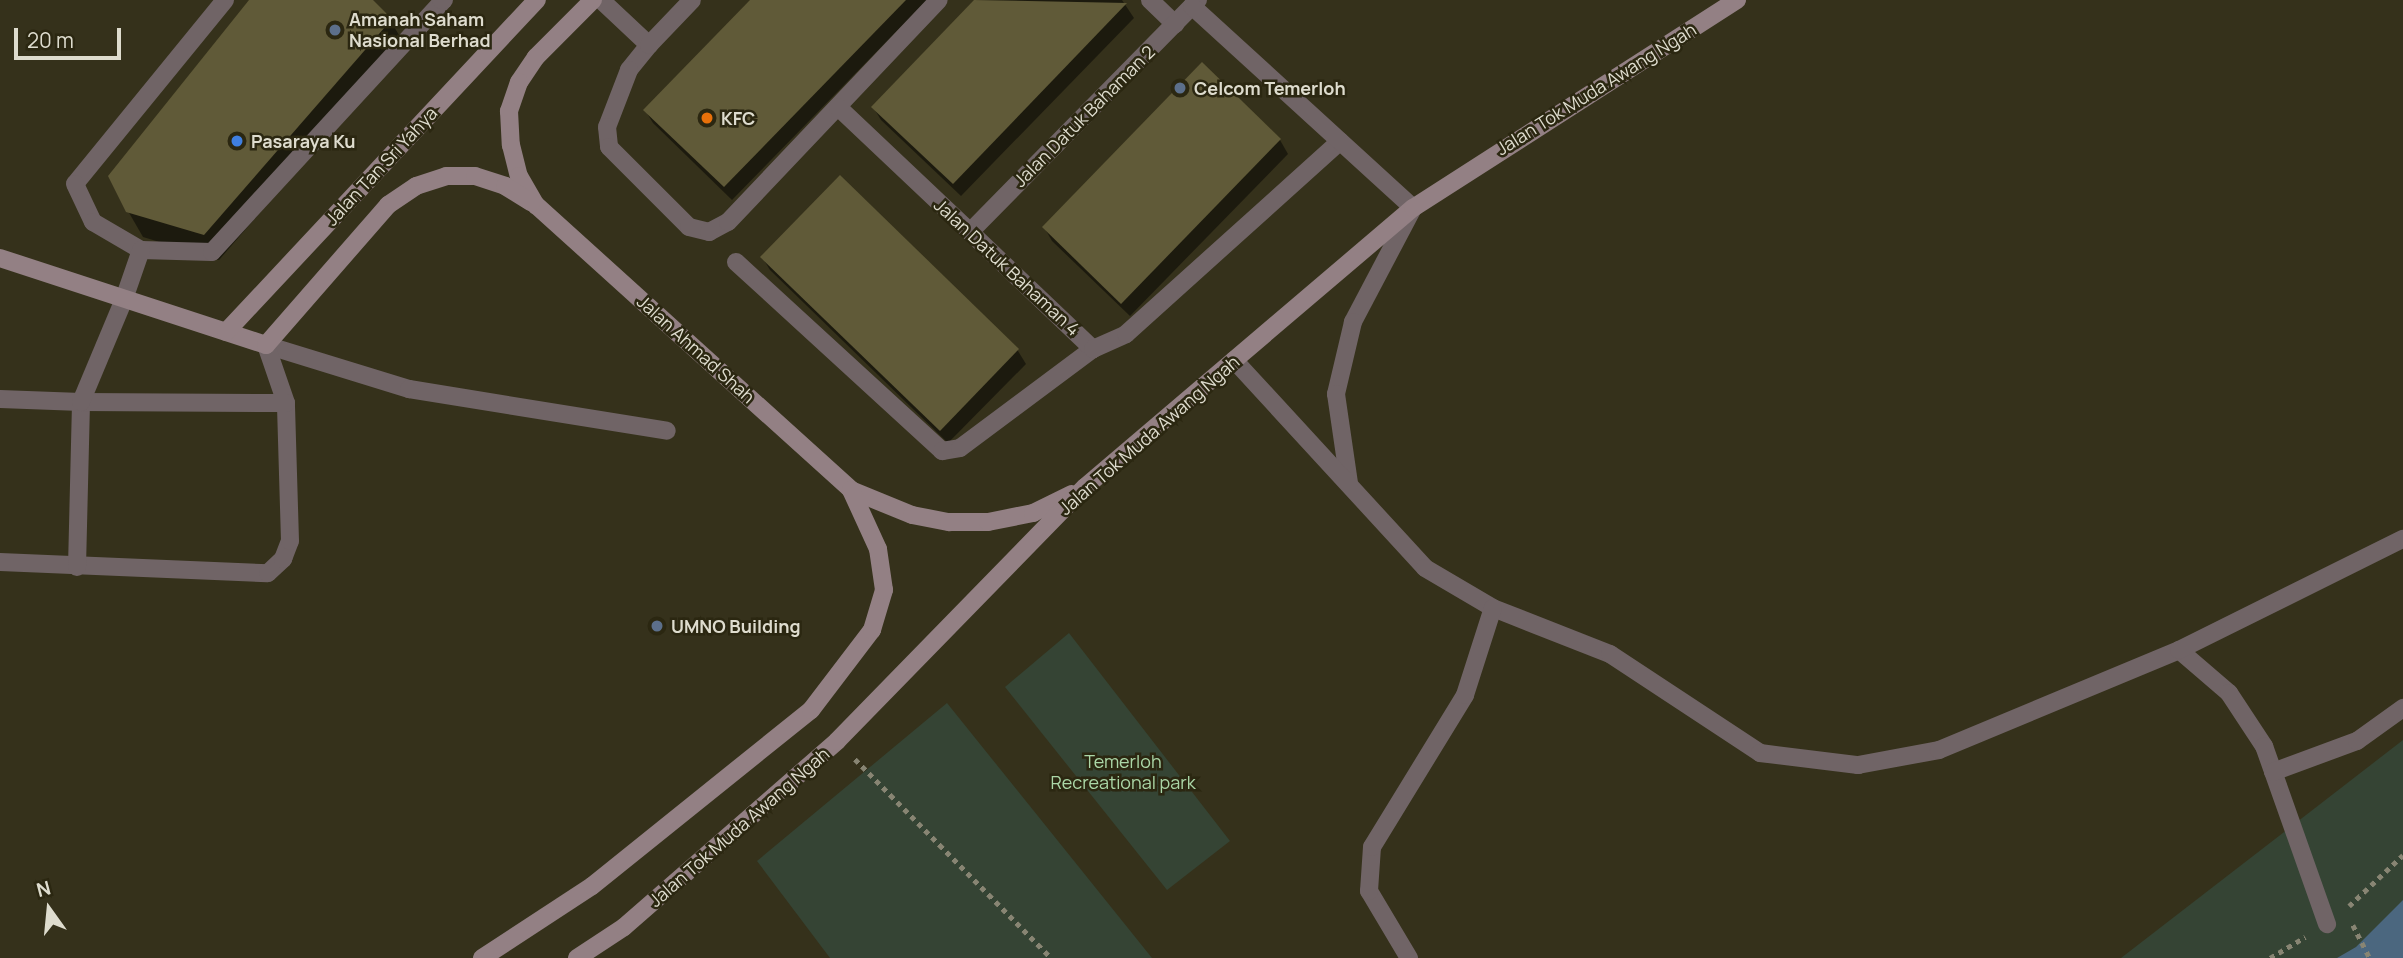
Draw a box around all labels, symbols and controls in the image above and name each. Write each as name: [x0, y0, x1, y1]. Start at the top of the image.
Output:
place label: Amanah Saham Nasional Berhad: [349, 9, 491, 52]
scale bar: [18, 14, 124, 58]
street label: Jalan Tok Muda Awang Ngah: [1492, 18, 1700, 160]
marker: Amanah Saham Nasional Berhad: [327, 22, 343, 38]
text: 20 m: [27, 26, 74, 54]
street label: Jalan Datuk Bahaman 2: [1009, 41, 1159, 191]
place label: Celcom Temerloh: [1194, 77, 1346, 99]
marker: Celcom Temerloh: [1172, 80, 1188, 96]
street label: Jalan Tan Sri Yahya: [320, 102, 442, 230]
place label: KFC: [721, 107, 755, 129]
marker: KFC: [699, 110, 715, 126]
place label: Pasaraya Ku: [251, 130, 355, 152]
marker: Pasaraya Ku: [229, 133, 245, 149]
street label: Jalan Datuk Bahaman 4: [930, 194, 1084, 340]
street label: Jalan Ahmad Shah: [633, 290, 759, 408]
street label: Jalan Tok Muda Awang Ngah: [1054, 351, 1244, 519]
place label: UMNO Building: [671, 615, 801, 637]
marker: UMNO Building: [649, 618, 665, 634]
street label: Jalan Tok Muda Awang Ngah: [644, 743, 834, 911]
park label: Temerloh Recreational park: [1050, 751, 1196, 794]
north arrow: [14, 874, 84, 944]
text: N: [34, 874, 54, 903]

